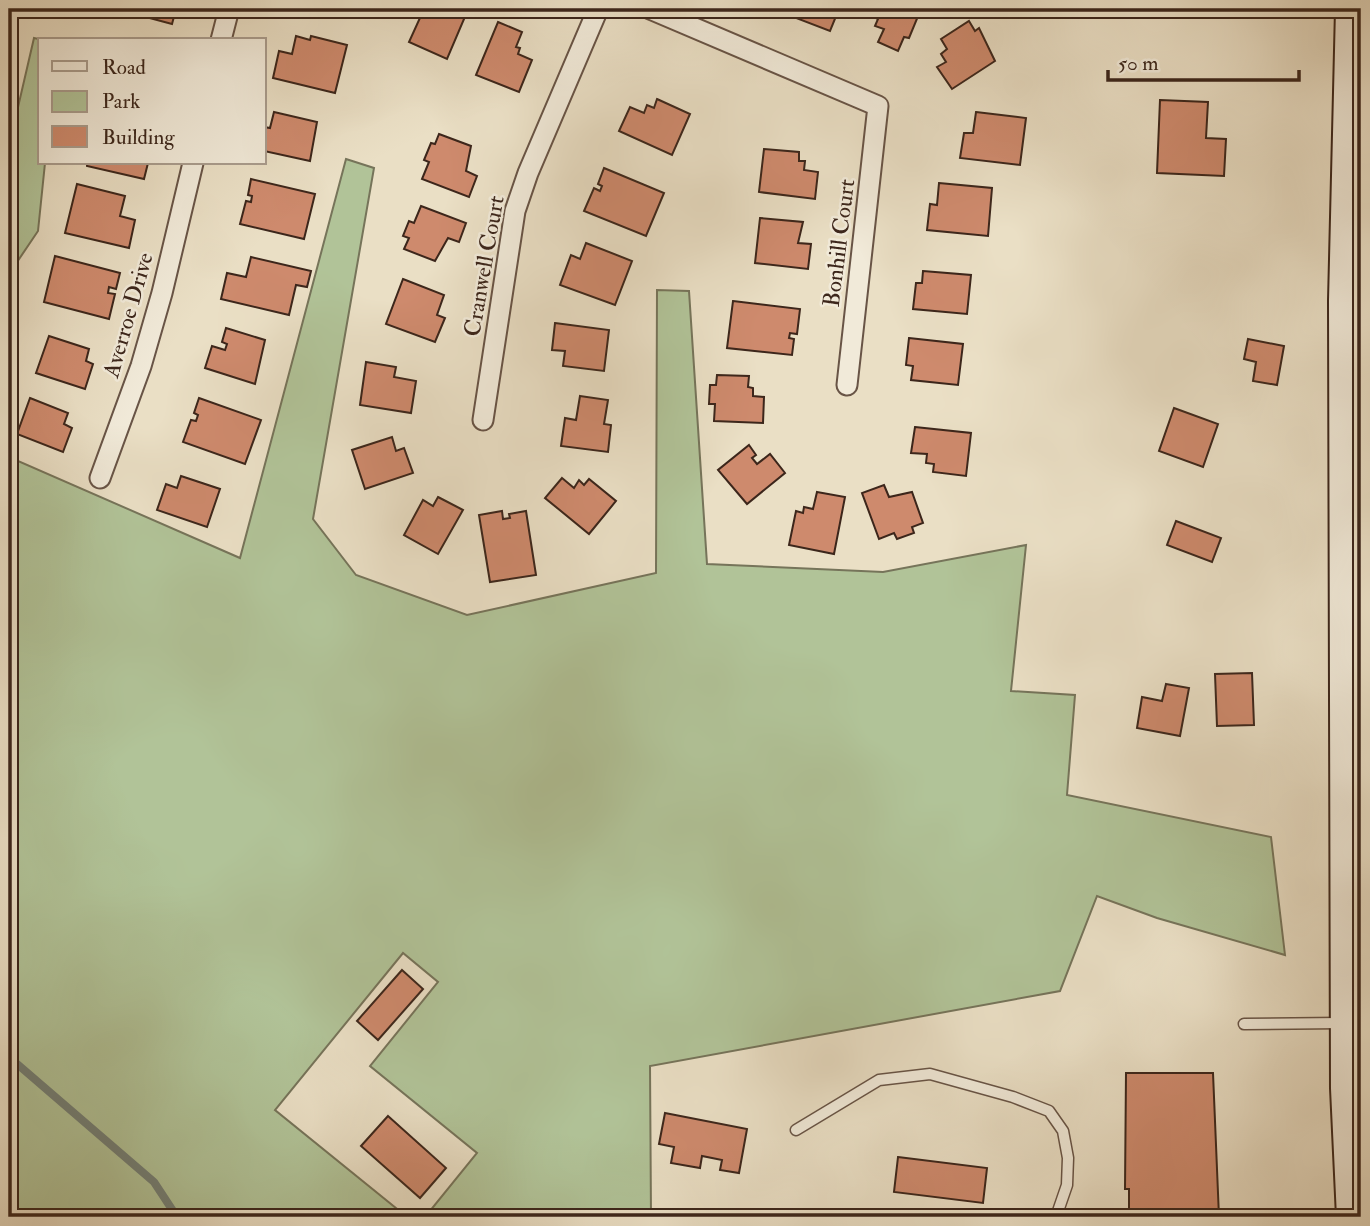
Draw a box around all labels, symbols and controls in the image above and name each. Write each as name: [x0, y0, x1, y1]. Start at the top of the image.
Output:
legend: [38, 38, 266, 164]
scale bar: [1108, 38, 1298, 82]
text: 50 m: [1118, 50, 1159, 77]
text: Road: [102, 54, 147, 81]
text: Park: [102, 88, 140, 115]
text: Building: [102, 124, 175, 151]
street label: Bonhill Court: [817, 177, 861, 309]
street label: Cranwell Court: [457, 193, 511, 339]
street label: Averroe Drive: [96, 249, 160, 382]

